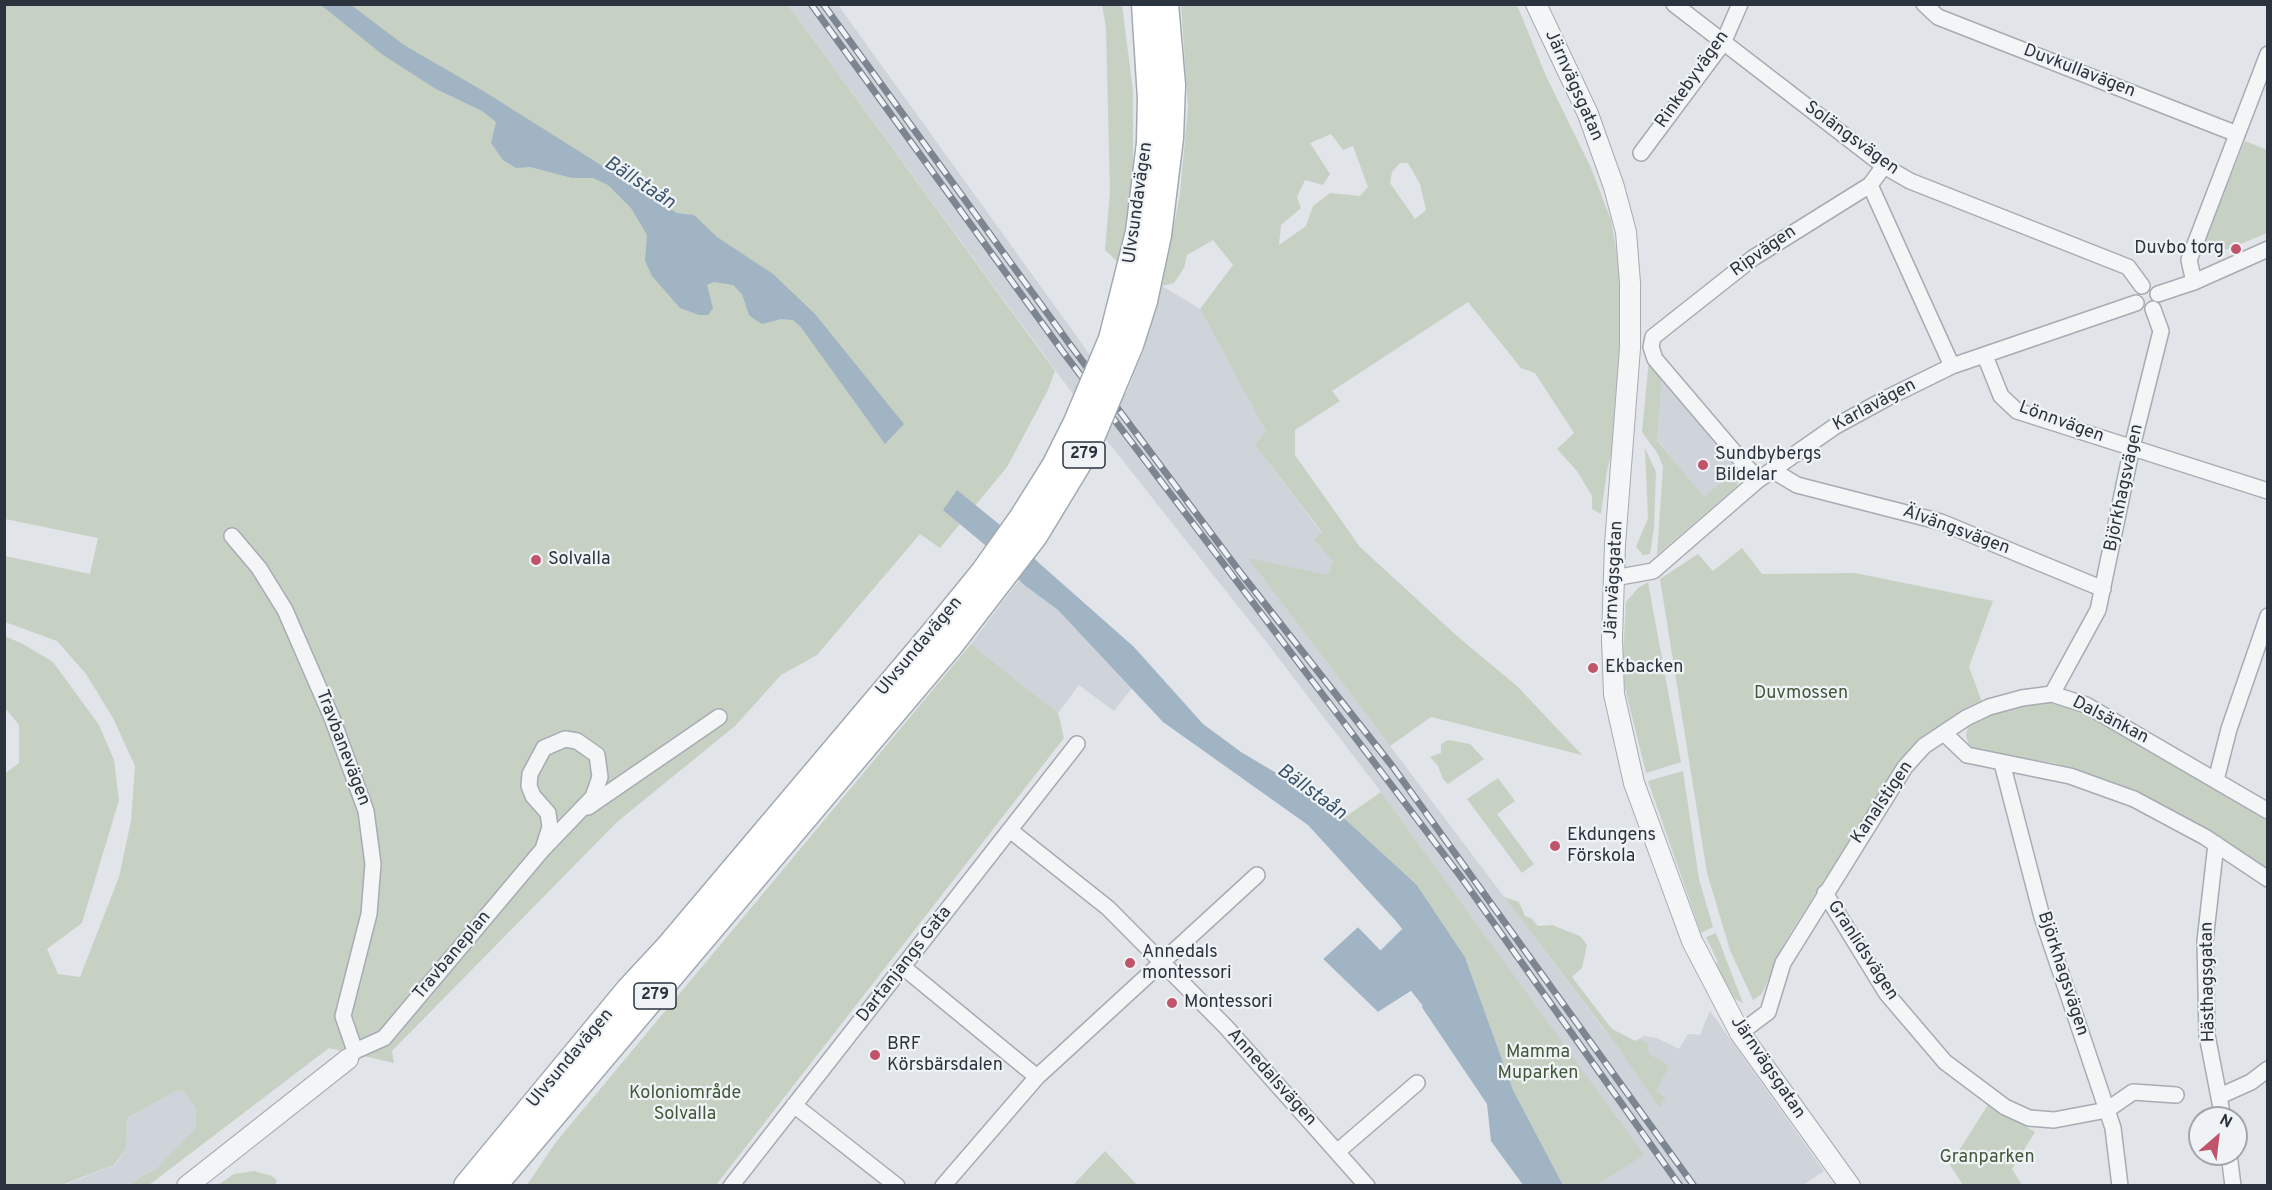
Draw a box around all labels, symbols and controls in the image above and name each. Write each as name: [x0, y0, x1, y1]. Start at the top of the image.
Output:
street label: Järnvägsgatan: [1539, 27, 1607, 145]
street label: Rinkebyvägen: [1652, 27, 1734, 133]
street label: Duvkullavägen: [2020, 41, 2138, 103]
street label: Solängsvägen: [1799, 97, 1903, 181]
street label: Ulvsundavägen: [1120, 141, 1158, 265]
water label: Bällstaån: [599, 152, 679, 216]
street label: Ripvägen: [1727, 222, 1801, 282]
place label: Duvbo torg: [2134, 238, 2224, 260]
marker: Duvbo torg: [2229, 242, 2243, 256]
street label: Karlavägen: [1830, 375, 1920, 437]
street label: Lönnvägen: [2015, 398, 2107, 448]
street label: Björkhagsvägen: [2101, 422, 2149, 554]
road number: 279: [1063, 442, 1105, 468]
place label: Sundbybergs Bildelar: [1715, 444, 1822, 486]
marker: Sundbybergs Bildelar: [1696, 458, 1710, 472]
street label: Älvängsvägen: [1900, 502, 2012, 560]
street label: Järnvägsgatan: [1601, 520, 1629, 640]
place label: Solvalla: [548, 549, 610, 571]
marker: Solvalla: [529, 553, 543, 567]
street label: Ulvsundavägen: [872, 593, 968, 701]
place label: Ekbacken: [1605, 657, 1683, 679]
marker: Ekbacken: [1586, 661, 1600, 675]
park label: Duvmossen: [1754, 683, 1848, 705]
street label: Travbanevägen: [310, 687, 374, 809]
street label: Dalsänkan: [2068, 693, 2152, 749]
street label: Kanalstigen: [1847, 758, 1919, 848]
water label: Bällstaån: [1271, 760, 1351, 826]
place label: Ekdungens Förskola: [1567, 825, 1656, 868]
marker: Ekdungens Förskola: [1548, 839, 1562, 853]
street label: Granlidsvägen: [1822, 897, 1902, 1005]
street label: Dartanjangs Gata: [853, 903, 957, 1027]
street label: Travbaneplan: [410, 907, 496, 1005]
street label: Björkhagsvägen: [2032, 909, 2092, 1039]
street label: Hästhagsgatan: [2197, 922, 2221, 1042]
place label: Annedals montessori: [1142, 942, 1232, 984]
marker: Annedals montessori: [1123, 956, 1137, 970]
road number: 279: [634, 983, 676, 1009]
place label: Montessori: [1184, 992, 1273, 1014]
marker: Montessori: [1165, 996, 1179, 1010]
street label: Ulvsundavägen: [523, 1005, 619, 1113]
street label: Järnvägsgatan: [1725, 1013, 1809, 1123]
street label: Annedalsvägen: [1222, 1025, 1320, 1131]
place label: BRF Körsbärsdalen: [887, 1034, 1003, 1076]
park label: Mamma Muparken: [1498, 1042, 1578, 1084]
marker: BRF Körsbärsdalen: [868, 1048, 882, 1062]
park label: Koloniområde Solvalla: [629, 1083, 741, 1126]
north arrow: [2188, 1106, 2248, 1166]
text: N: [2216, 1110, 2235, 1133]
park label: Granparken: [1939, 1147, 2035, 1169]

